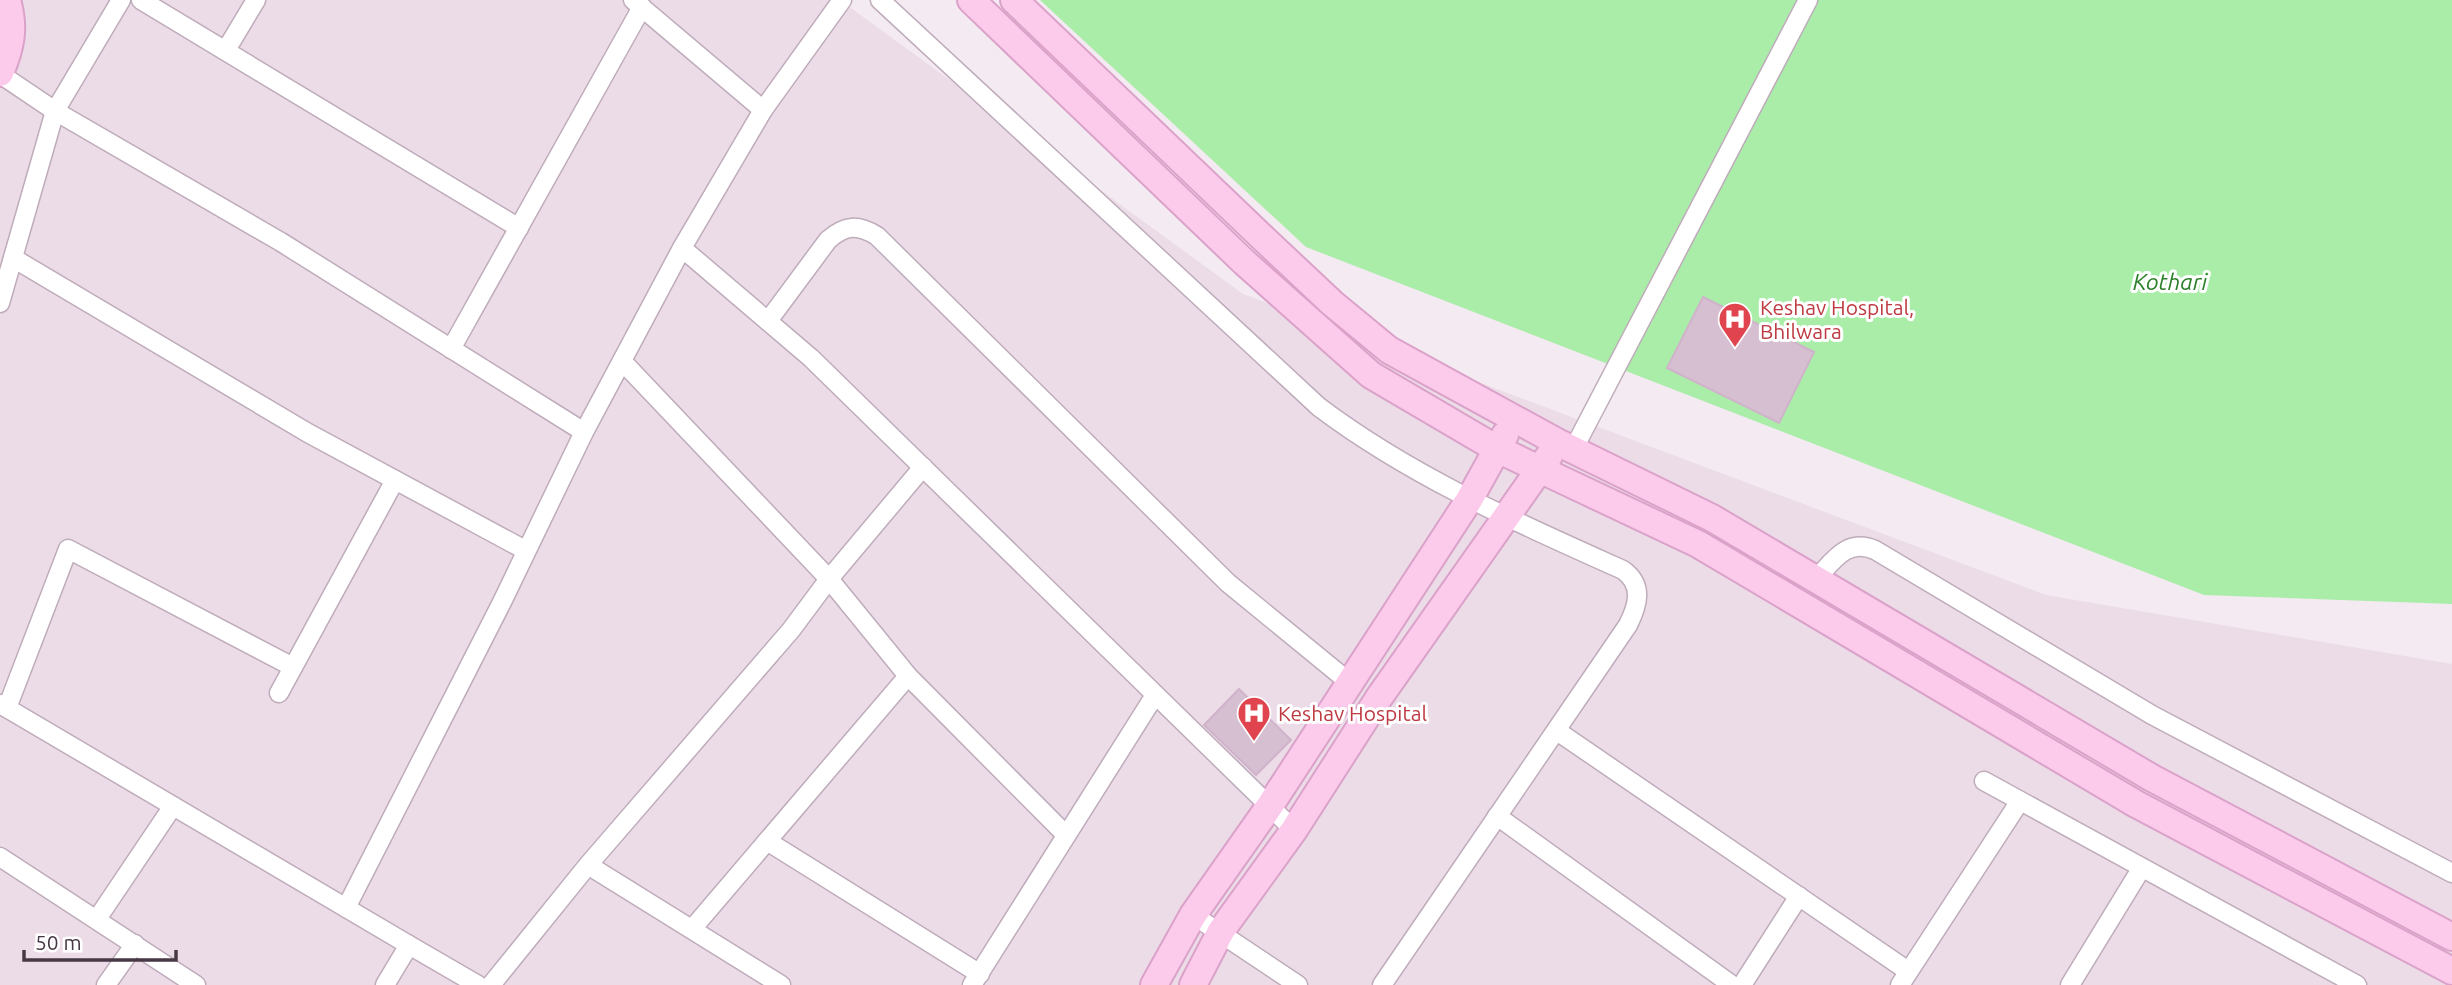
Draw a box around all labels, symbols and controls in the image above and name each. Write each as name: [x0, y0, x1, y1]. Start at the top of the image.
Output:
water label: Kothari: [2133, 269, 2209, 294]
place label: Keshav Hospital, Bhilwara: [1760, 295, 1914, 343]
hospital icon: Keshav Hospital, Bhilwara: [1716, 300, 1754, 349]
hospital icon: Keshav Hospital: [1235, 694, 1273, 743]
place label: Keshav Hospital: [1278, 701, 1427, 725]
scale bar: [24, 918, 177, 962]
text: 50 m: [35, 930, 82, 954]

